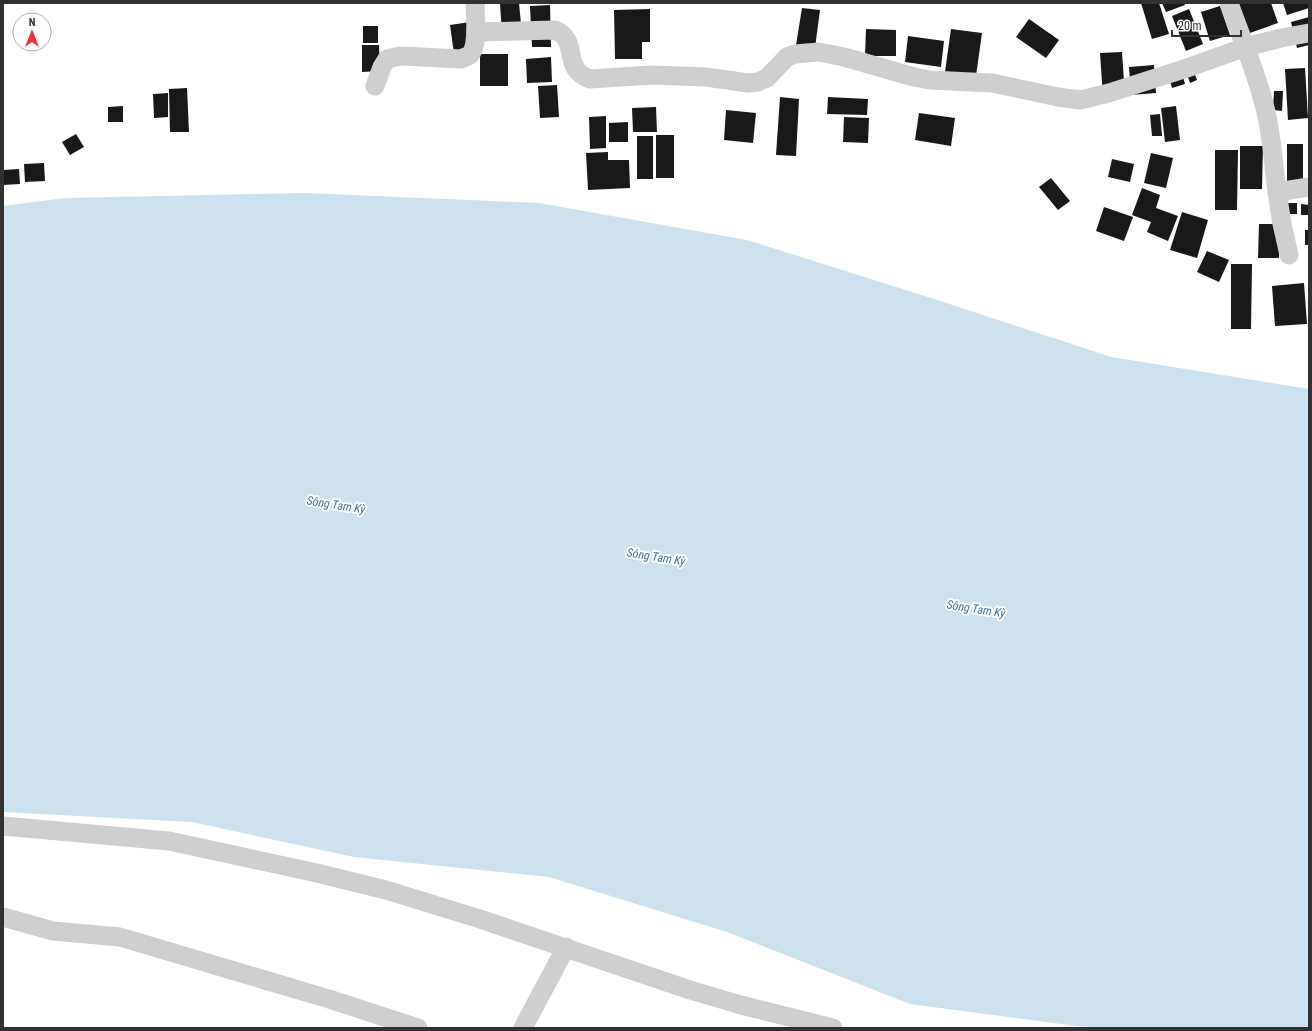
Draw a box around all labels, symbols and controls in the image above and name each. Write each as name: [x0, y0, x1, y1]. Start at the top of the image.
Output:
north arrow: [12, 12, 52, 52]
scale bar: [1172, 12, 1241, 38]
text: N: [29, 16, 36, 29]
text: 20 m: [1178, 19, 1202, 33]
water label: Sông Tam Kỳ: [306, 493, 367, 517]
water label: Sông Tam Kỳ: [626, 545, 687, 569]
water label: Sông Tam Kỳ: [946, 597, 1007, 621]

